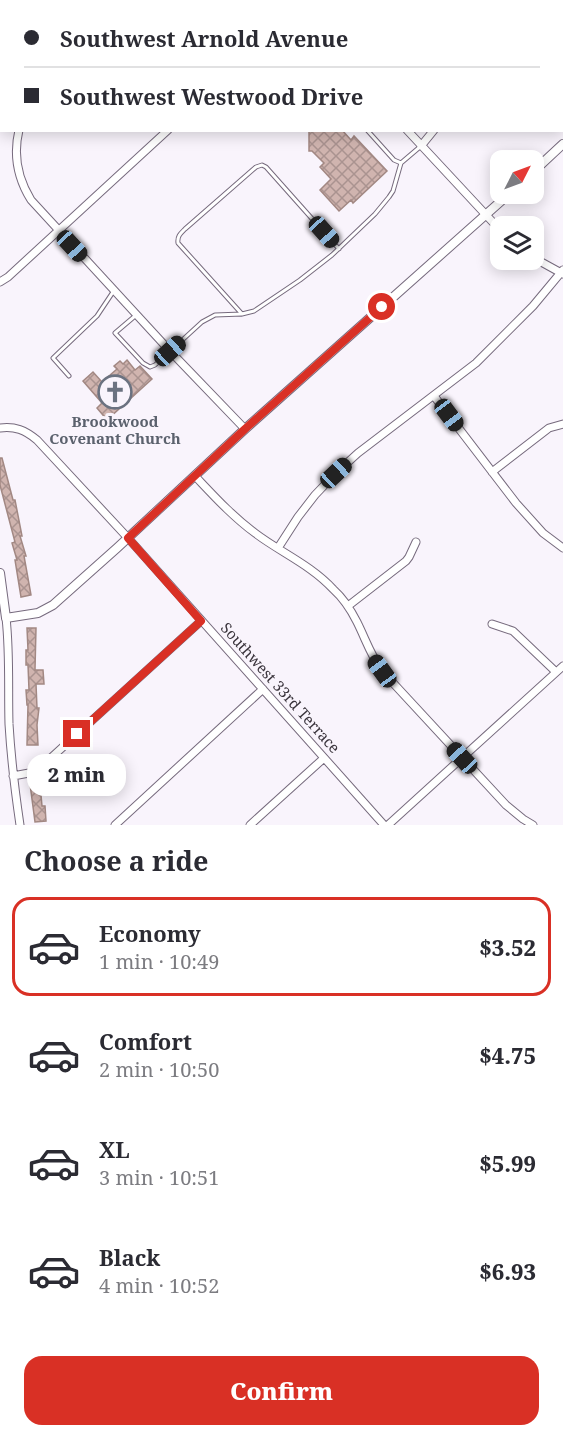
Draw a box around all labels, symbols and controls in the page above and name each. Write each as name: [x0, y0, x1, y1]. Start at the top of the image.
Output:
text: Southwest Arnold Avenue: [60, 23, 348, 53]
text: Southwest Westwood Drive: [60, 81, 363, 111]
north arrow: [490, 150, 544, 204]
map controls: [490, 150, 544, 270]
car: [305, 213, 343, 251]
button: layers: [490, 216, 544, 270]
car: [53, 227, 91, 265]
route start: [368, 293, 395, 320]
car: [151, 332, 189, 370]
church icon: Brookwood Covenant Church: [97, 374, 133, 410]
car: [431, 395, 467, 435]
place label: Brookwood Covenant Church: [49, 411, 181, 448]
car: [317, 454, 355, 492]
street label: Southwest 33rd Terrace: [217, 618, 345, 757]
car: [364, 651, 400, 691]
route end: [63, 720, 90, 747]
car: [443, 739, 481, 777]
callout: 2 min: [28, 755, 127, 797]
text: 2 min: [48, 761, 105, 788]
text: Choose a ride: [24, 842, 209, 879]
text: Economy: [99, 918, 201, 948]
icon: car: [27, 920, 81, 974]
text: $3.52: [479, 932, 536, 962]
text: 1 min · 10:49: [99, 948, 219, 975]
text: Comfort: [99, 1026, 192, 1056]
icon: car: [27, 1028, 81, 1082]
text: $4.75: [479, 1040, 536, 1070]
text: 2 min · 10:50: [99, 1056, 219, 1083]
text: XL: [99, 1134, 130, 1164]
icon: car: [27, 1136, 81, 1190]
text: $5.99: [479, 1148, 536, 1178]
text: 3 min · 10:51: [99, 1164, 219, 1191]
text: Black: [99, 1242, 160, 1272]
icon: car: [27, 1244, 81, 1298]
text: $6.93: [479, 1256, 536, 1286]
text: 4 min · 10:52: [99, 1272, 219, 1299]
button: Confirm: [24, 1356, 539, 1425]

